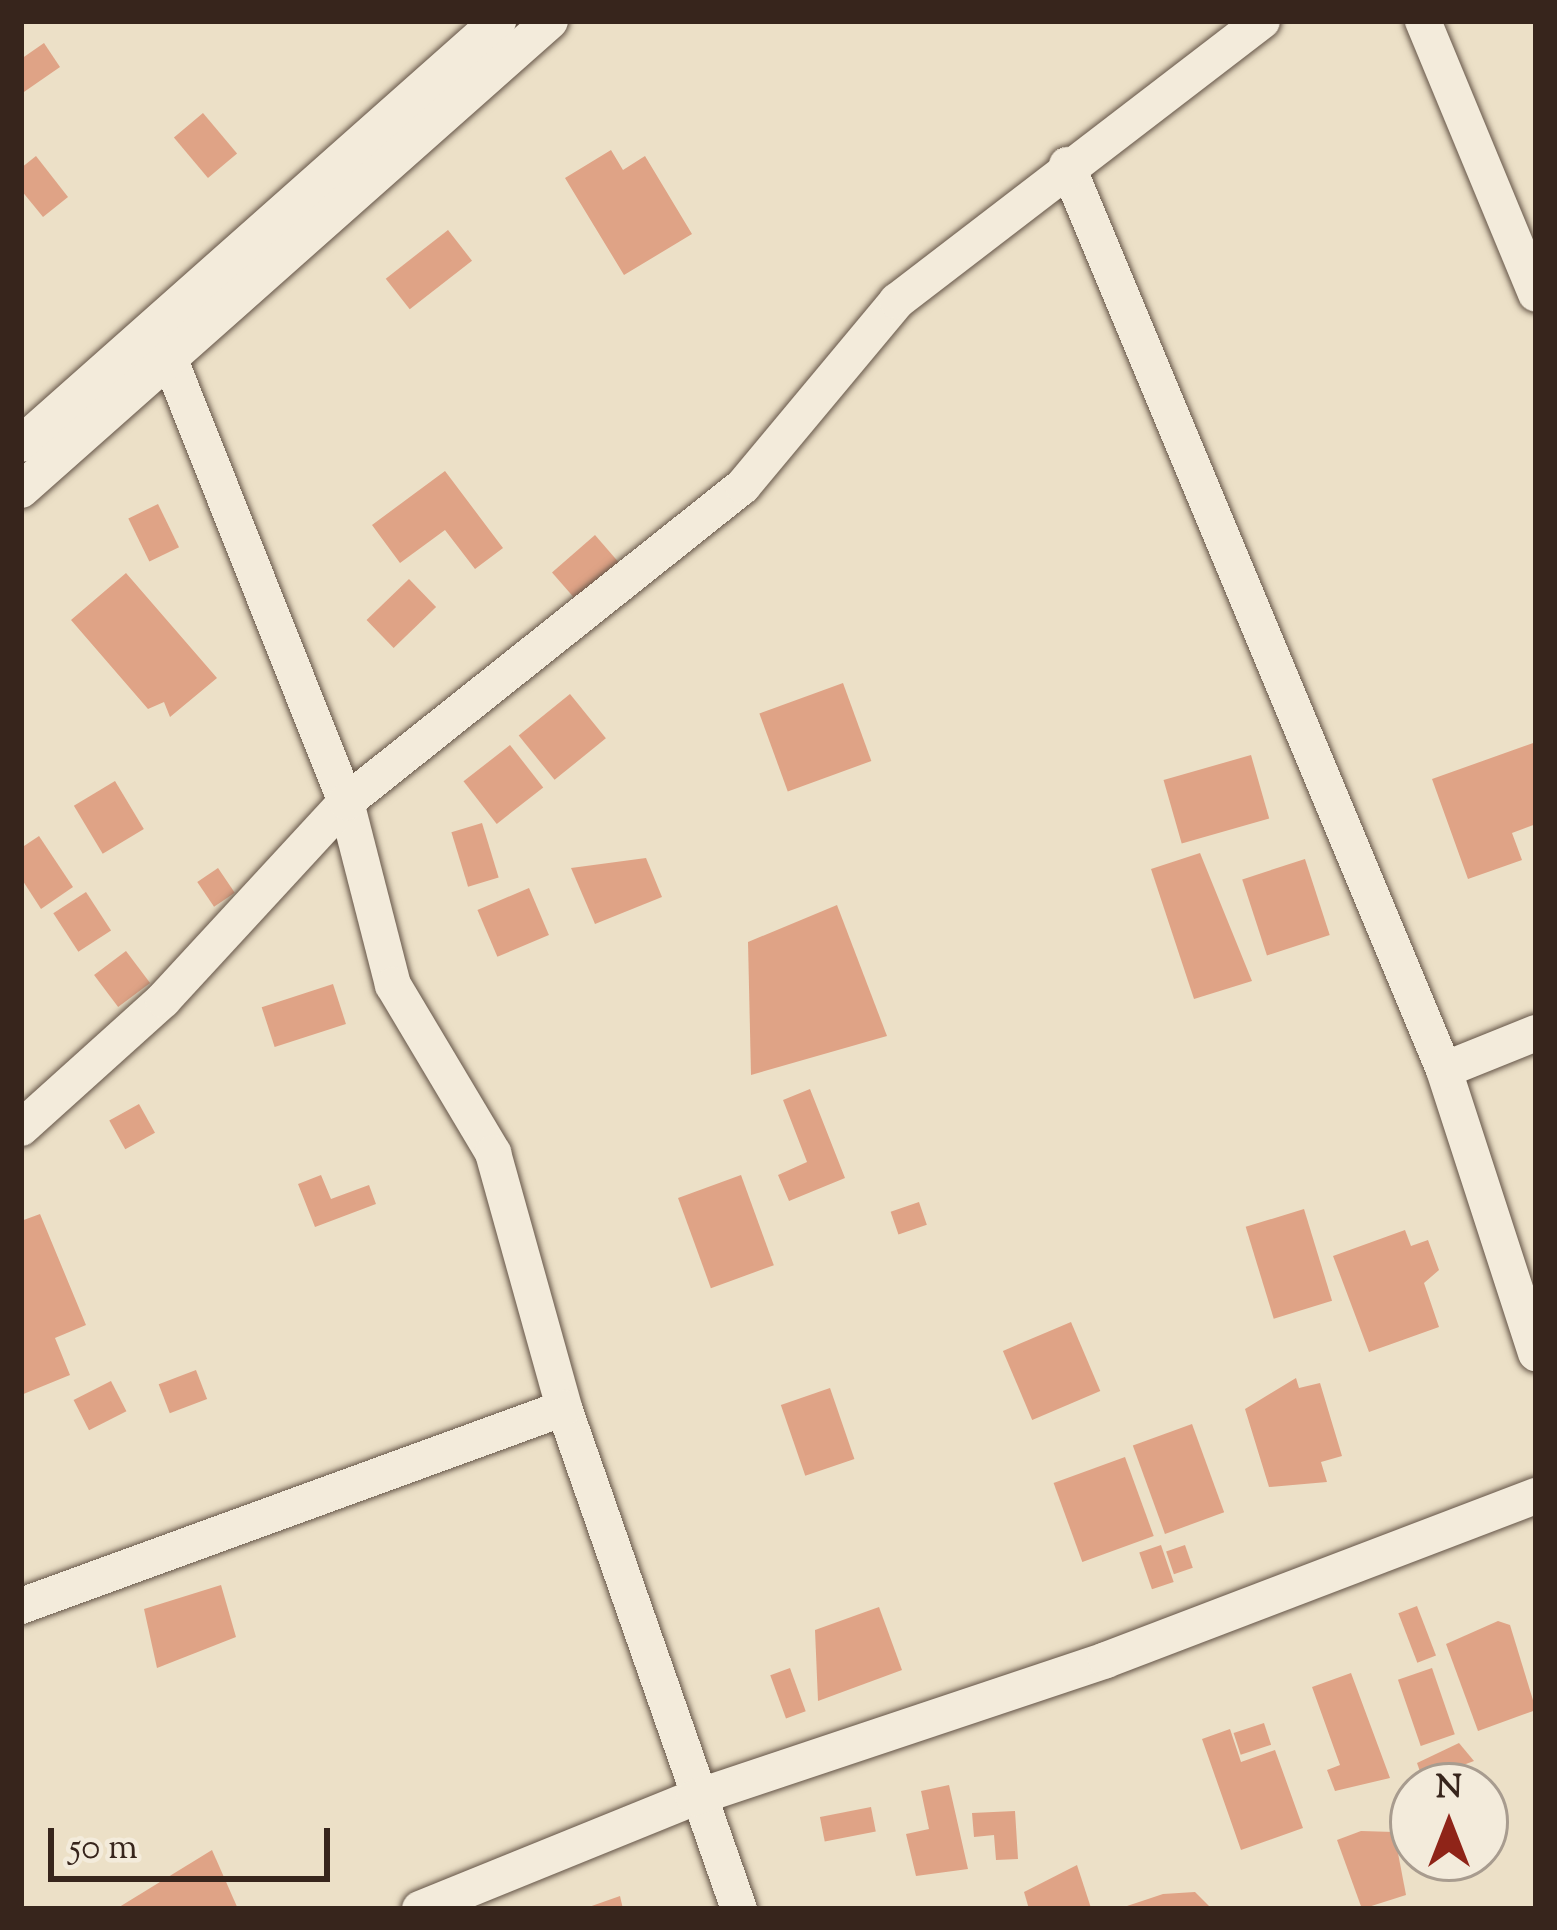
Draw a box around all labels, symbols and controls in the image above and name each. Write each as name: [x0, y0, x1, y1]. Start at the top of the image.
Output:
north arrow: [1389, 1762, 1509, 1882]
text: N: [1436, 1765, 1462, 1813]
scale bar: [54, 1804, 336, 1878]
text: 50 m: [69, 1823, 138, 1875]

